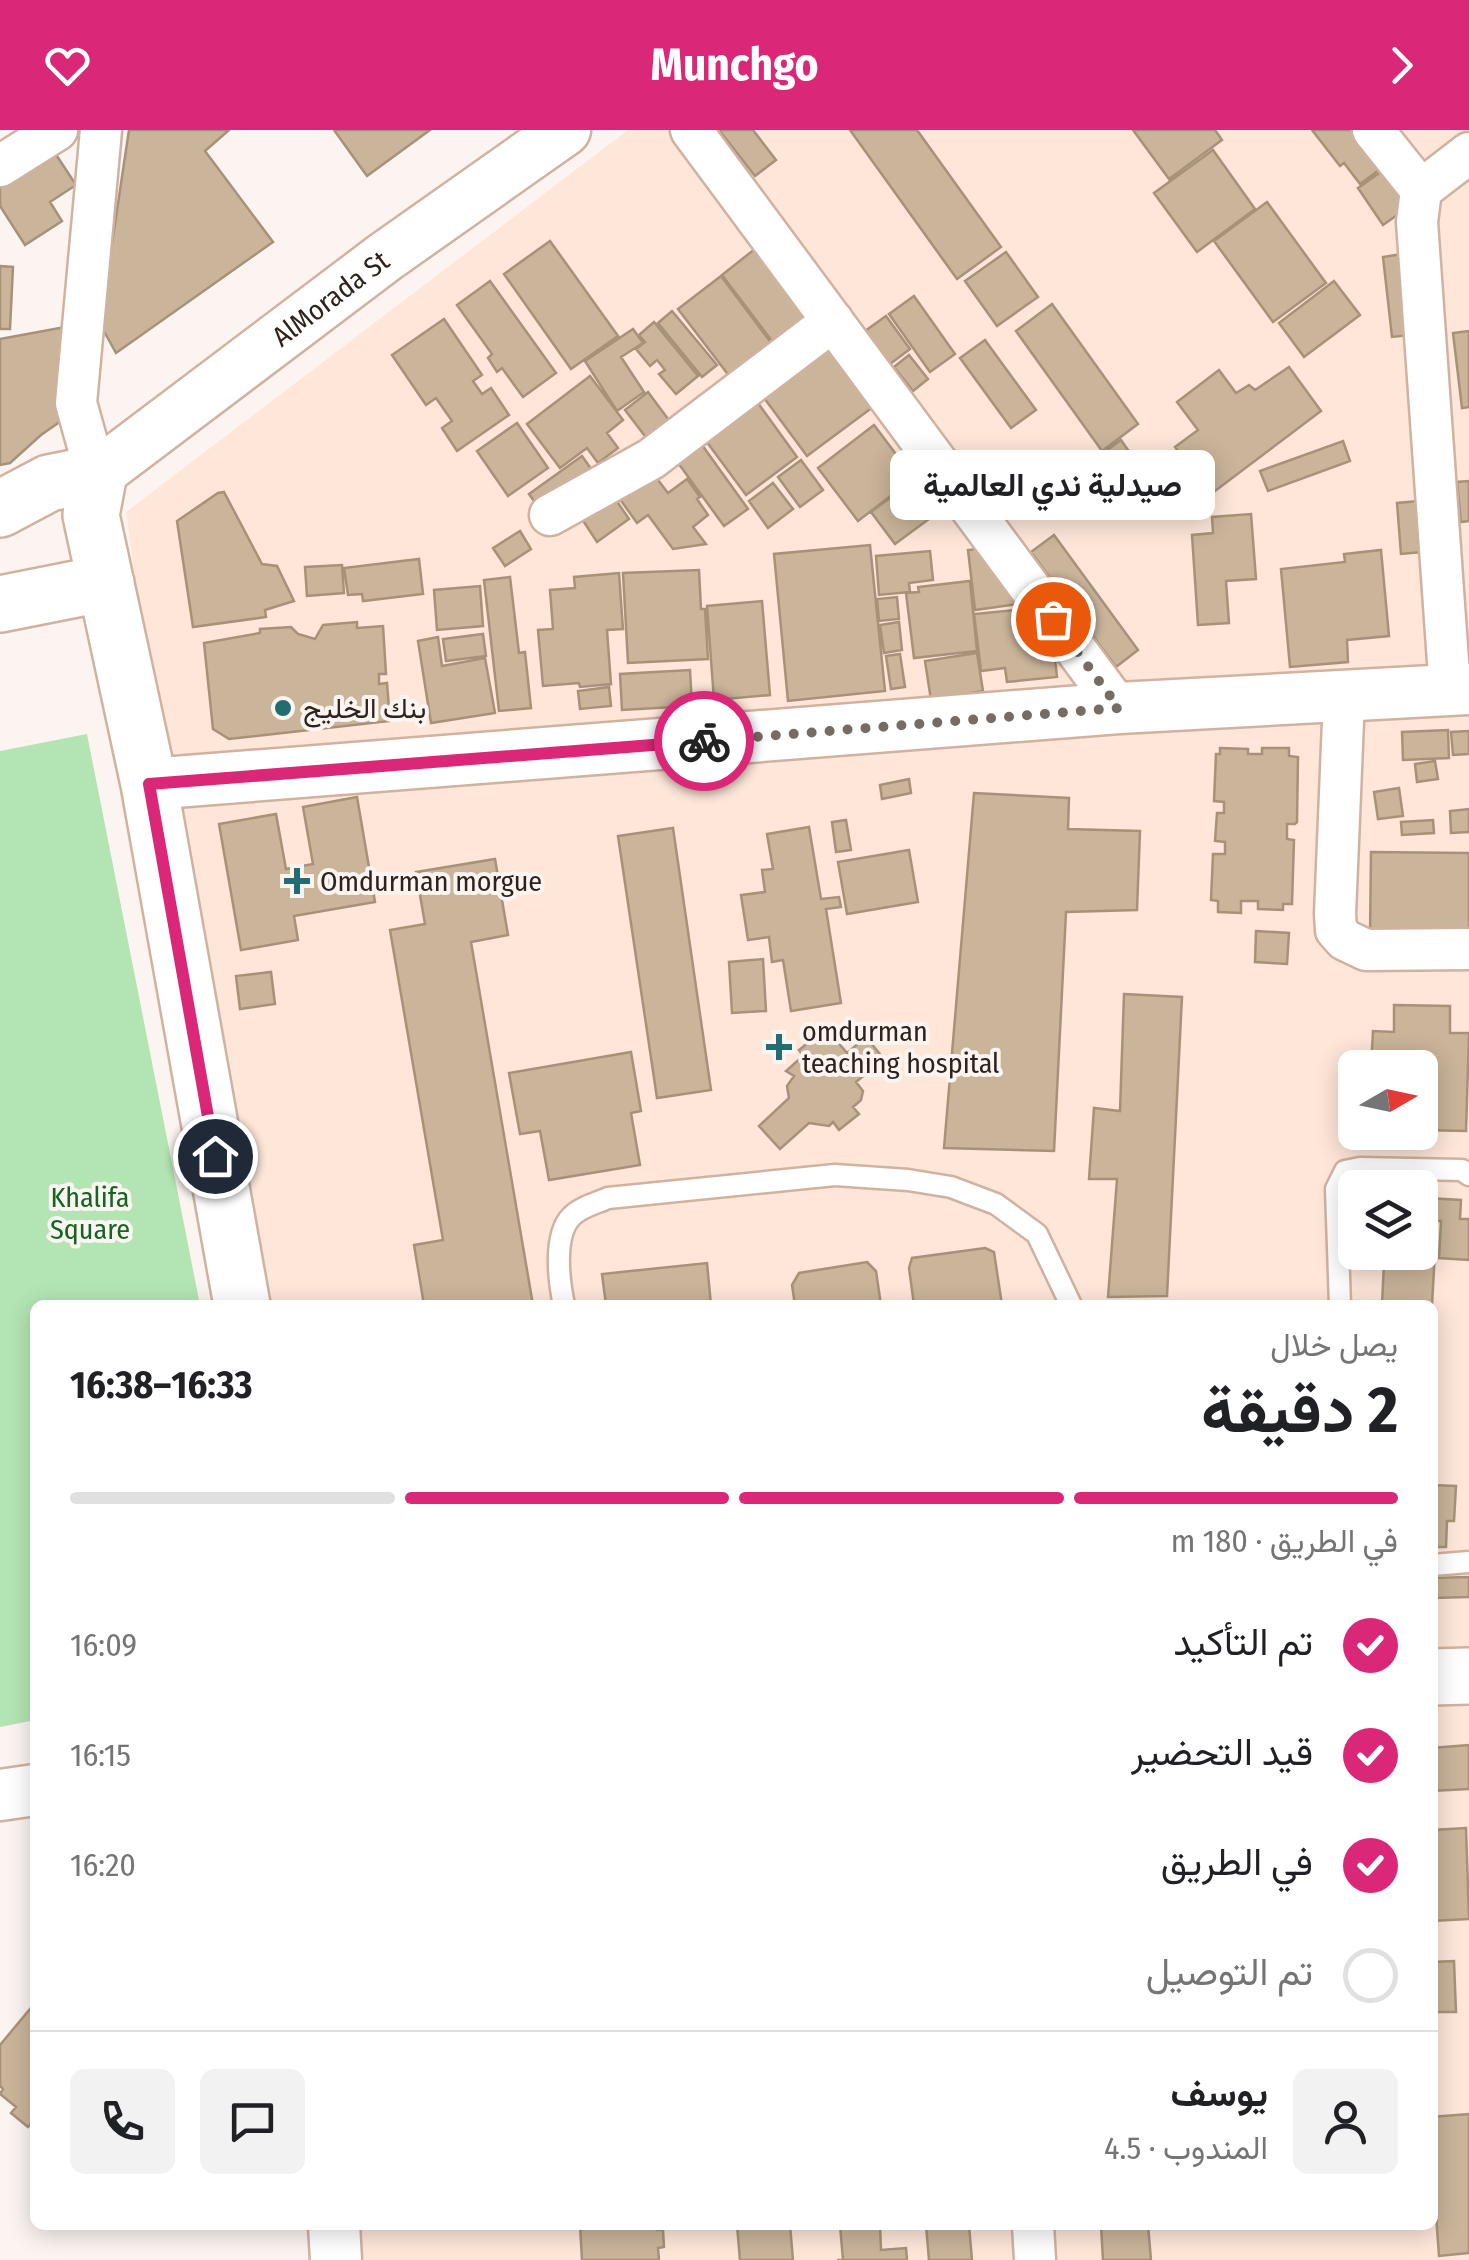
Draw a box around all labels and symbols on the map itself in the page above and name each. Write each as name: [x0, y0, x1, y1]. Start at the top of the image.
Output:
street label: AlMorada St: [266, 243, 396, 353]
callout: صيدلية ندي العالمية: [890, 449, 1216, 519]
pin: [1011, 577, 1096, 662]
courier: [654, 691, 754, 791]
place label: بنك الخليج: [303, 692, 426, 728]
marker: بنك الخليج: [272, 697, 294, 719]
place label: Omdurman morgue: [320, 865, 542, 898]
marker: Omdurman morgue: [284, 868, 310, 894]
place label: omdurman teaching hospital: [802, 1015, 1000, 1080]
marker: omdurman teaching hospital: [766, 1034, 792, 1060]
north arrow: [1338, 1050, 1438, 1150]
pin: [173, 1114, 258, 1199]
park label: Khalifa Square: [50, 1181, 130, 1246]

